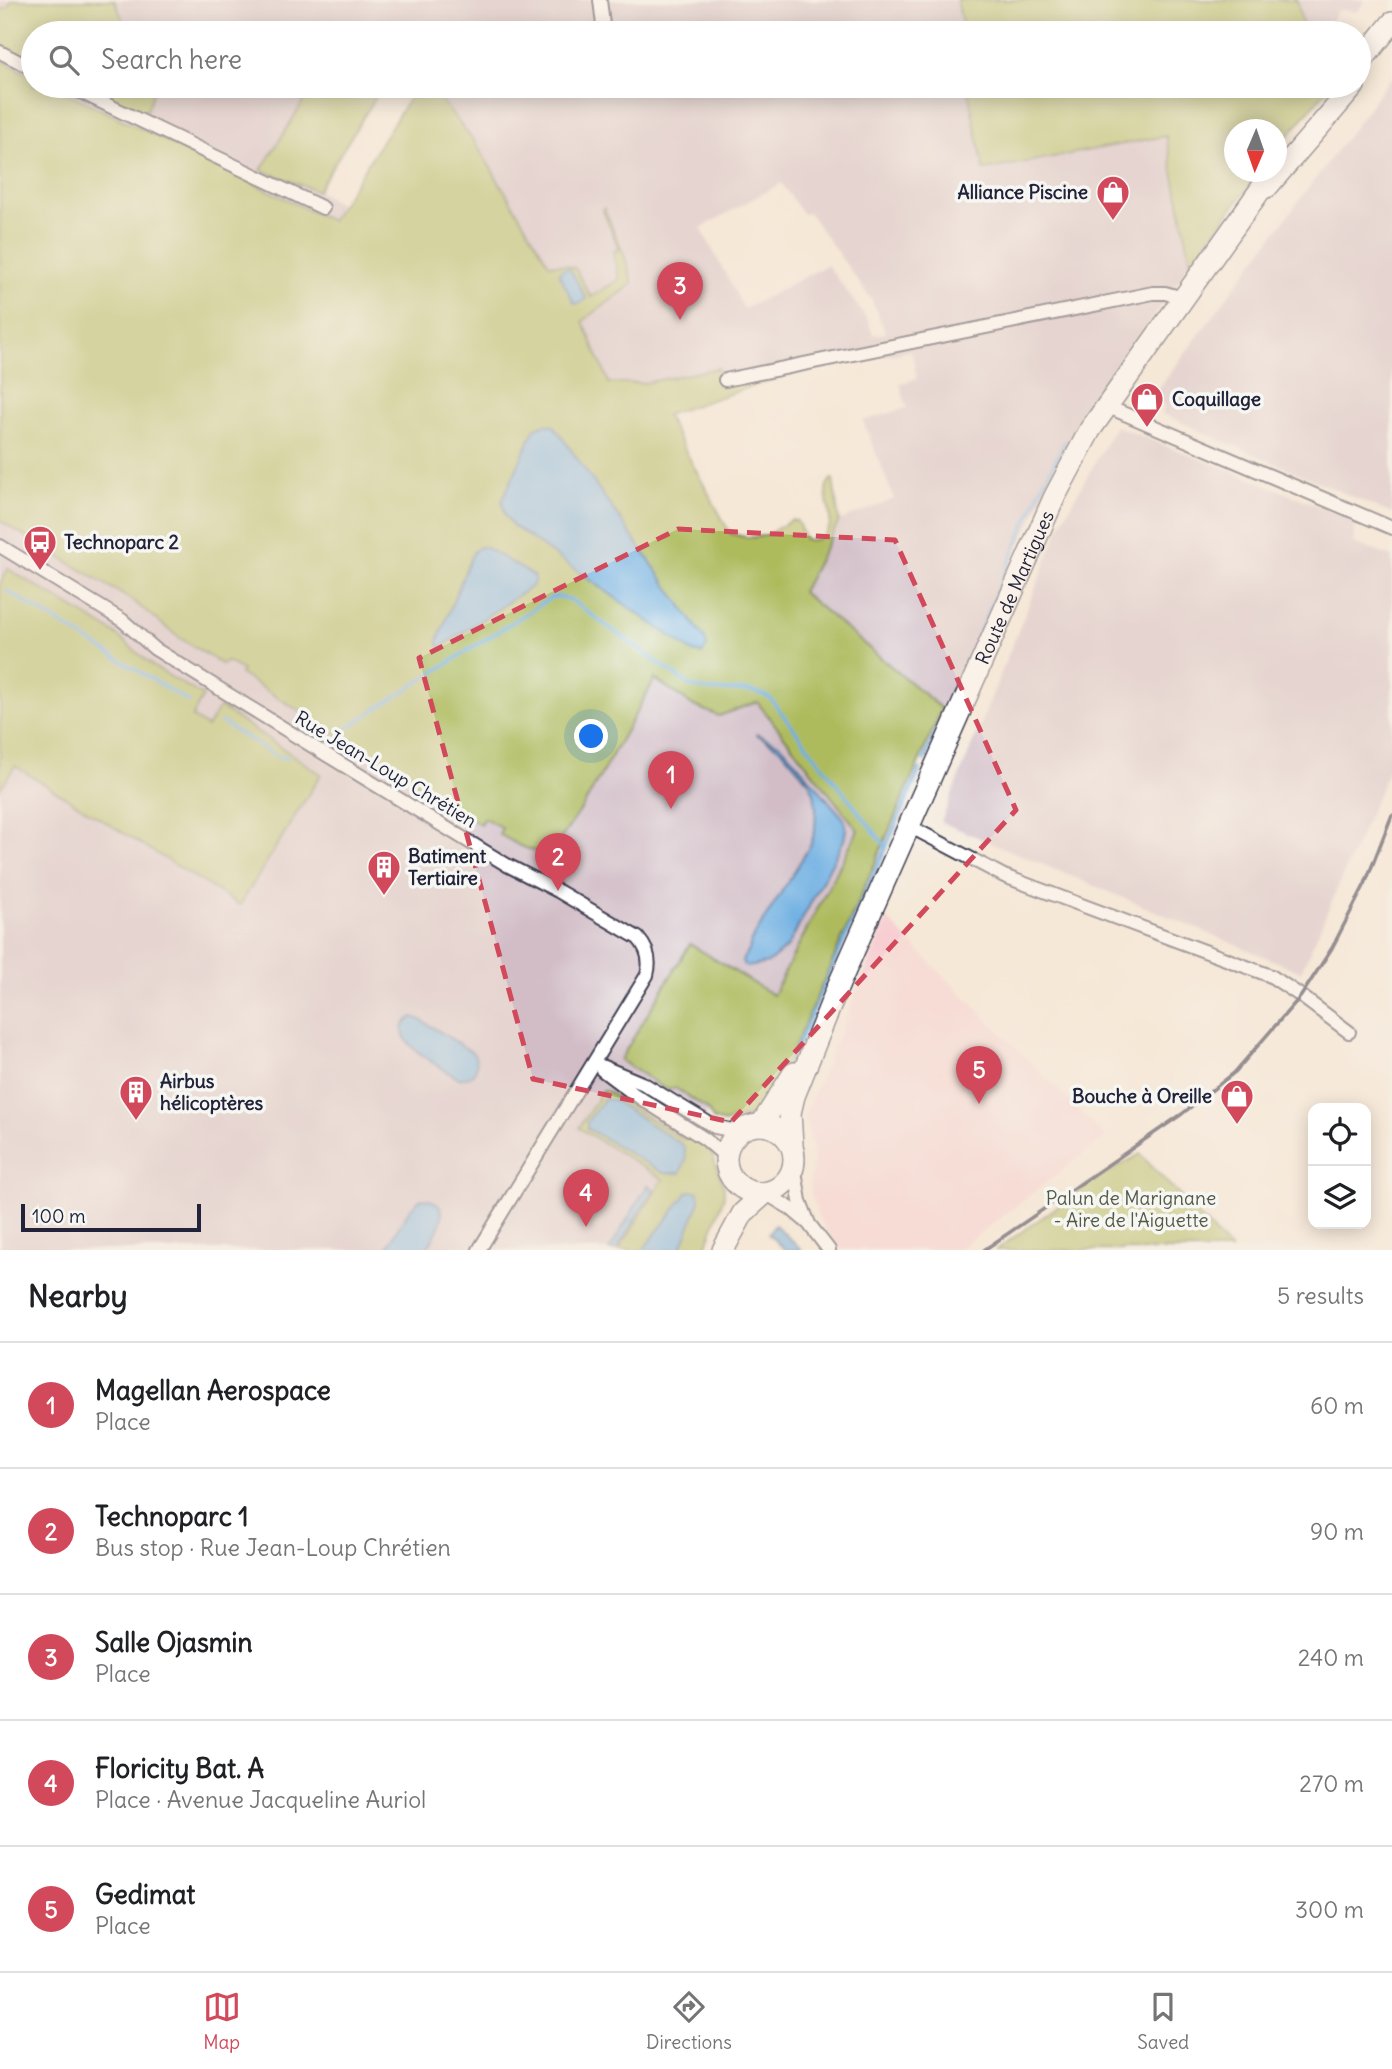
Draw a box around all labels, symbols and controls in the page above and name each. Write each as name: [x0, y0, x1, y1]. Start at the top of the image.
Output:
search box: [21, 21, 1371, 98]
icon: search: [45, 41, 83, 79]
text: Search here: [101, 43, 242, 76]
north arrow: [1224, 119, 1287, 182]
shop icon: Alliance Piscine: [1094, 173, 1132, 222]
place label: Alliance Piscine: [958, 180, 1088, 204]
pin: 3: [657, 262, 703, 320]
shop icon: Coquillage: [1128, 380, 1166, 429]
place label: Coquillage: [1172, 387, 1261, 411]
street label: Route de Martigues: [970, 507, 1059, 668]
bus stop icon: Technoparc 2: [21, 523, 59, 572]
place label: Technoparc 2: [64, 530, 179, 554]
street label: Rue Jean-Loup Chrétien: [291, 705, 481, 833]
your location: [574, 719, 608, 753]
pin: 1: [648, 751, 694, 809]
pin: 2: [535, 833, 581, 891]
place label: Batiment Tertiaire: [408, 844, 487, 890]
building icon: Batiment Tertiaire: [365, 848, 403, 897]
pin: 5: [956, 1046, 1002, 1104]
place label: Airbus hélicoptères: [160, 1069, 263, 1115]
building icon: Airbus hélicoptères: [117, 1073, 155, 1122]
shop icon: Bouche à Oreille: [1218, 1077, 1256, 1126]
place label: Bouche à Oreille: [1072, 1084, 1212, 1108]
map controls: [1308, 1103, 1371, 1229]
button: locate: [1308, 1103, 1371, 1166]
button: layers: [1308, 1166, 1371, 1229]
pin: 4: [563, 1169, 609, 1227]
park label: Palun de Marignane - Aire de l'Aiguette: [1046, 1186, 1216, 1232]
scale bar: [21, 1201, 201, 1233]
text: 100 m: [32, 1204, 86, 1228]
text: Nearby: [28, 1277, 128, 1315]
text: 5 results: [1277, 1281, 1364, 1310]
text: Magellan Aerospace: [95, 1374, 331, 1407]
text: 1: [46, 1391, 56, 1420]
text: 60 m: [1310, 1391, 1364, 1420]
text: Place: [95, 1407, 151, 1436]
text: Technoparc 1: [95, 1500, 248, 1533]
text: 2: [45, 1517, 57, 1546]
text: 90 m: [1310, 1517, 1364, 1546]
text: Bus stop · Rue Jean-Loup Chrétien: [95, 1533, 451, 1562]
text: Salle Ojasmin: [95, 1626, 252, 1659]
text: 3: [44, 1643, 58, 1672]
text: 240 m: [1298, 1643, 1364, 1672]
text: Place: [95, 1659, 151, 1688]
text: Floricity Bat. A: [95, 1752, 264, 1785]
text: 4: [44, 1769, 58, 1798]
text: 270 m: [1299, 1769, 1364, 1798]
text: Place · Avenue Jacqueline Auriol: [95, 1785, 426, 1814]
text: Gedimat: [95, 1878, 195, 1911]
text: 5: [44, 1895, 58, 1924]
text: 300 m: [1295, 1895, 1364, 1924]
text: Place: [95, 1911, 151, 1940]
tab: Map: [203, 1988, 241, 2054]
tab: Directions: [646, 1988, 732, 2054]
tab: Saved: [1137, 1988, 1189, 2054]

